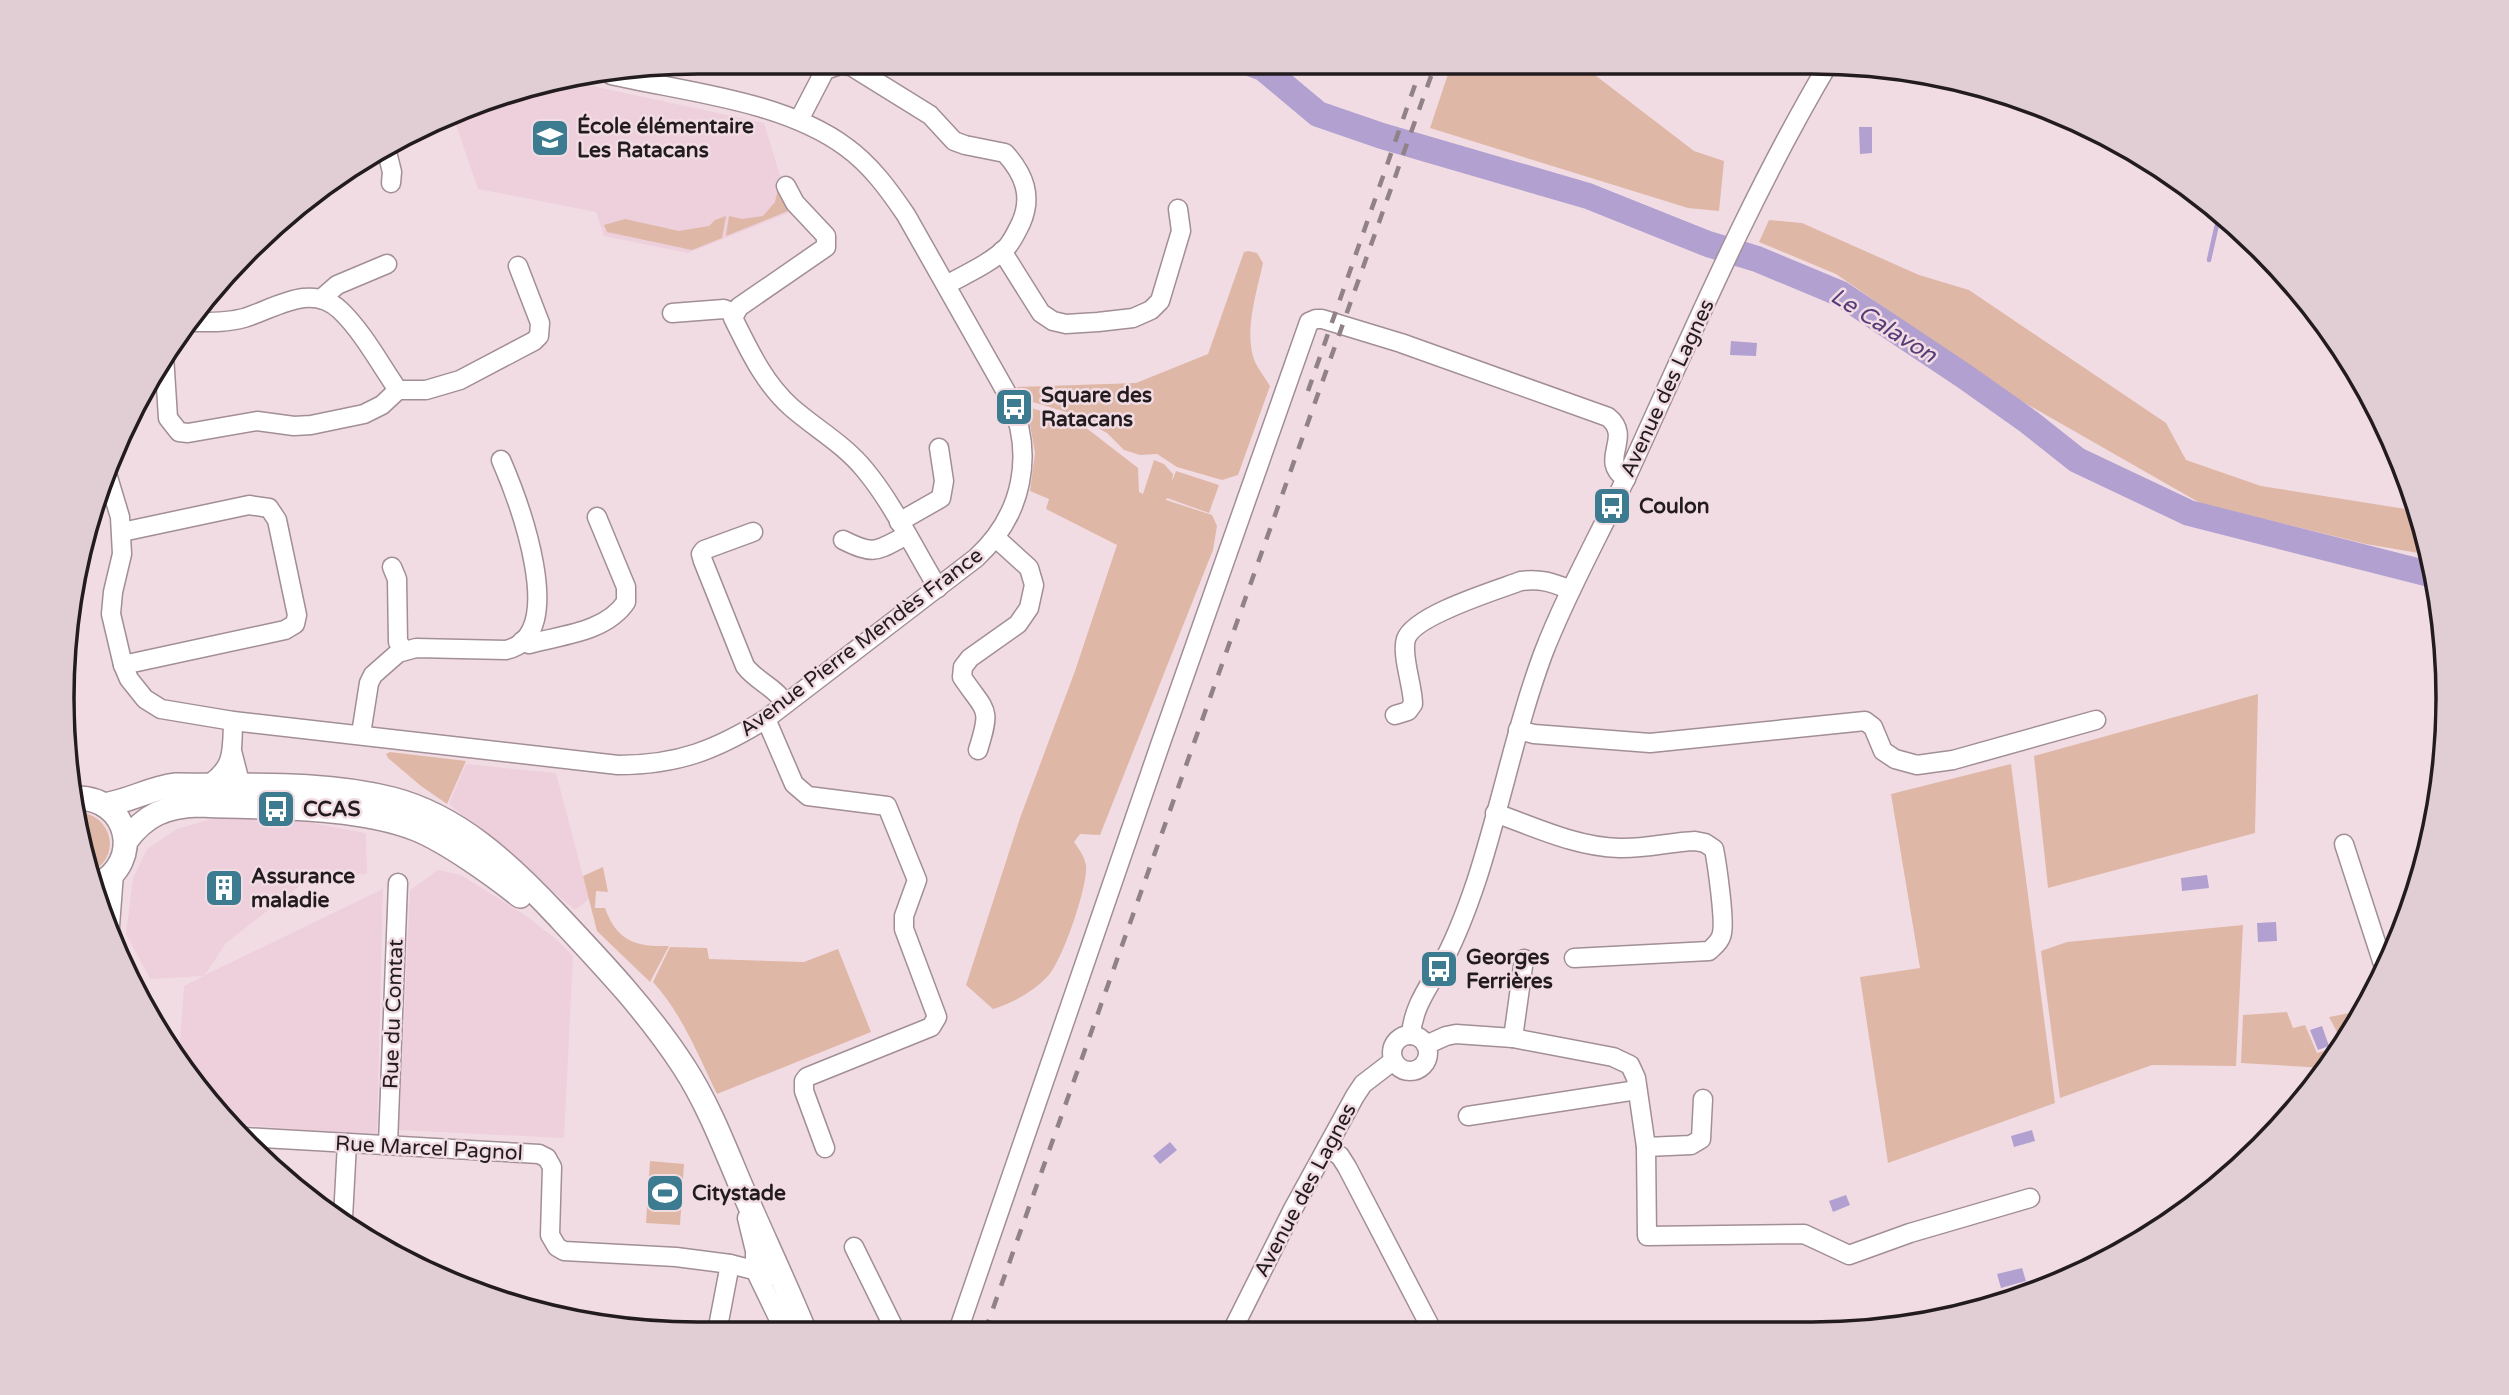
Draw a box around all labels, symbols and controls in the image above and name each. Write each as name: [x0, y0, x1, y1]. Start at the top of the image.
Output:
place label: École élémentaire Les Ratacans: [577, 113, 754, 163]
school or university icon: École élémentaire Les Ratacans: [529, 117, 571, 159]
water label: Le Calavon: [1825, 282, 1942, 370]
street label: Avenue des Lagnes: [1615, 295, 1720, 481]
place label: Square des Ratacans: [1041, 383, 1152, 432]
bus stop icon: Square des Ratacans: [993, 386, 1035, 428]
bus stop icon: Coulon: [1591, 485, 1633, 527]
place label: Coulon: [1639, 494, 1710, 519]
street label: Avenue Pierre Mendès France: [735, 543, 988, 742]
bus stop icon: CCAS: [255, 788, 297, 830]
place label: CCAS: [303, 797, 360, 822]
place label: Assurance maladie: [251, 864, 355, 913]
building icon: Assurance maladie: [203, 867, 245, 909]
street label: Rue du Comtat: [378, 939, 409, 1090]
place label: Georges Ferrières: [1466, 945, 1553, 994]
bus stop icon: Georges Ferrières: [1418, 948, 1460, 990]
street label: Avenue des Lagnes: [1249, 1099, 1362, 1281]
street label: Rue Marcel Pagnol: [334, 1131, 523, 1166]
sports icon: Citystade: [644, 1172, 686, 1214]
place label: Citystade: [692, 1181, 786, 1206]

